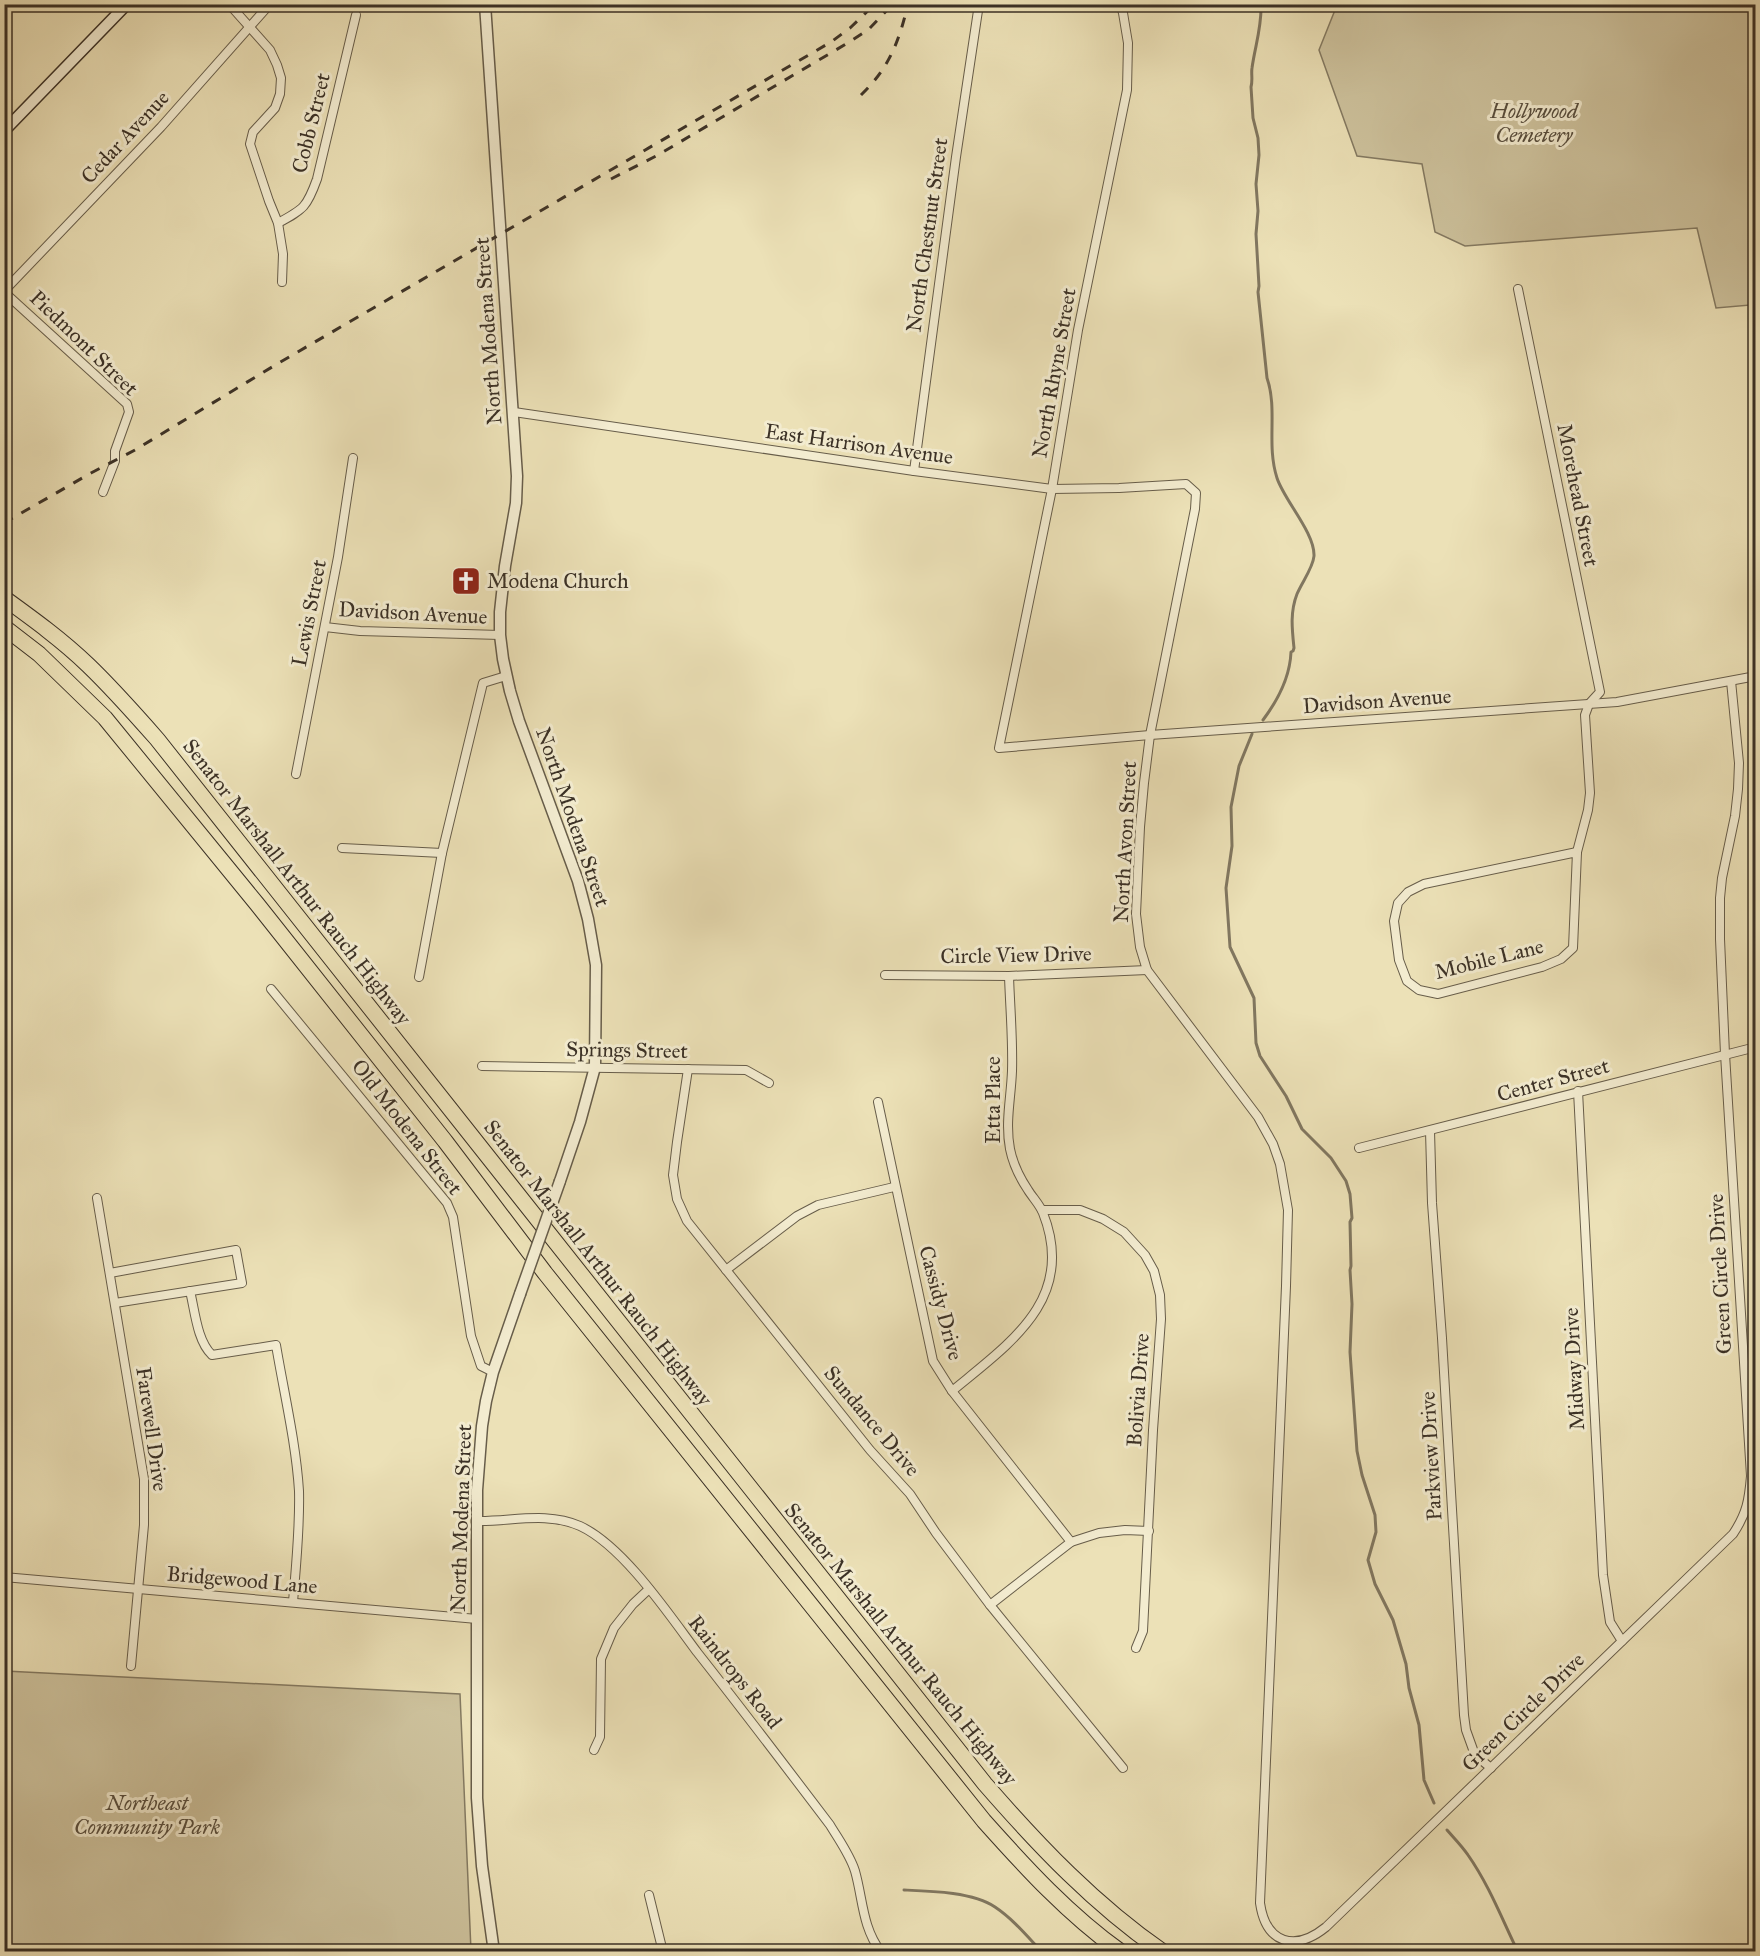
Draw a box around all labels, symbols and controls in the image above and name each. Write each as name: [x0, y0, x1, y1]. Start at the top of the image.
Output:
street label: Cobb Street: [286, 70, 336, 176]
street label: Cedar Avenue: [75, 85, 175, 189]
park label: Hollywood Cemetery: [1489, 98, 1580, 148]
street label: North Chestnut Street: [900, 136, 954, 334]
street label: North Modena Street: [468, 236, 508, 426]
street label: Piedmont Street: [24, 285, 144, 402]
street label: North Rhyne Street: [1026, 285, 1082, 460]
street label: East Harrison Avenue: [763, 418, 955, 470]
street label: Morehead Street: [1551, 421, 1605, 569]
street label: Lewis Street: [286, 557, 332, 669]
church icon: Modena Church: [450, 565, 482, 597]
place label: Modena Church: [487, 568, 629, 594]
street label: Davidson Avenue: [338, 596, 488, 630]
street label: Davidson Avenue: [1302, 683, 1452, 719]
street label: North Modena Street: [530, 724, 616, 911]
street label: Senator Marshall Arthur Rauch Highway: [177, 734, 417, 1031]
street label: North Avon Street: [1108, 760, 1142, 923]
street label: Mobile Lane: [1432, 933, 1546, 985]
street label: Circle View Drive: [940, 941, 1092, 969]
street label: Springs Street: [566, 1036, 689, 1064]
street label: Center Street: [1494, 1052, 1612, 1107]
street label: Old Modena Street: [346, 1054, 468, 1200]
street label: Etta Place: [980, 1056, 1006, 1144]
street label: Senator Marshall Arthur Rauch Highway: [478, 1115, 718, 1412]
street label: Green Circle Drive: [1703, 1193, 1737, 1355]
street label: Cassidy Drive: [913, 1243, 969, 1363]
street label: Midway Drive: [1558, 1307, 1590, 1431]
street label: Bolivia Drive: [1121, 1332, 1155, 1448]
street label: Sundance Drive: [818, 1361, 926, 1482]
street label: Farewell Drive: [130, 1365, 174, 1493]
street label: Parkview Drive: [1415, 1390, 1447, 1521]
street label: North Modena Street: [445, 1423, 477, 1612]
street label: Senator Marshall Arthur Rauch Highway: [779, 1498, 1024, 1791]
street label: Bridgewood Lane: [166, 1560, 319, 1600]
street label: Raindrops Road: [682, 1610, 788, 1734]
street label: Green Circle Drive: [1456, 1647, 1590, 1777]
park label: Northeast Community Park: [74, 1790, 221, 1840]

